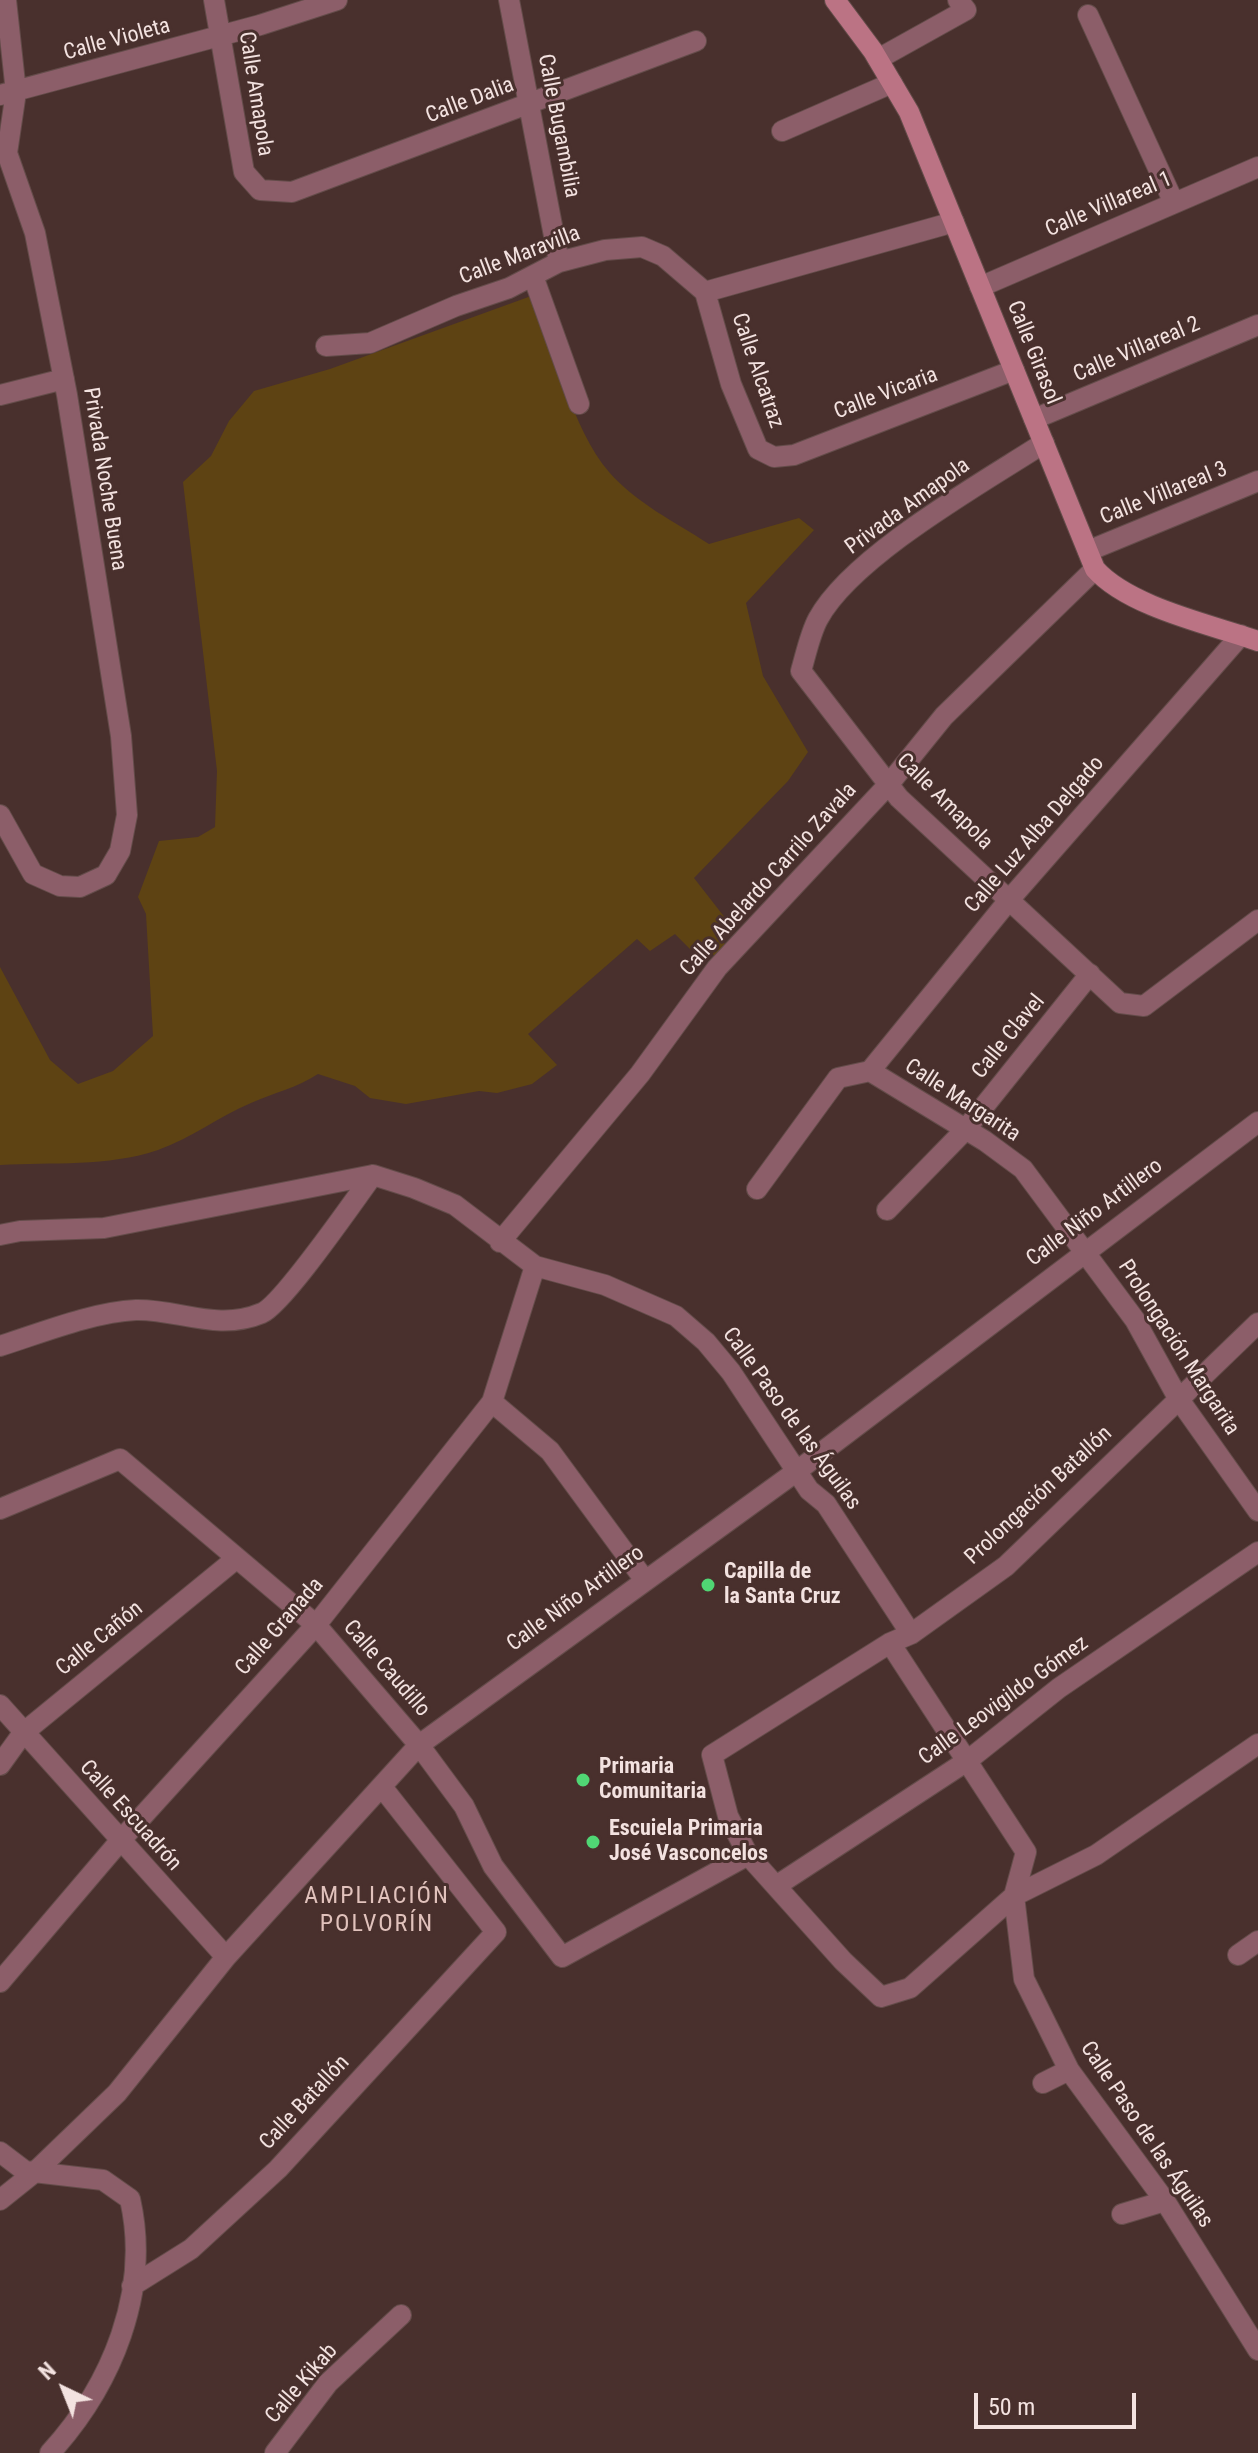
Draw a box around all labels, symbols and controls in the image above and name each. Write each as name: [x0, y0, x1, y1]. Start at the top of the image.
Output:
street label: Calle Violeta: [61, 13, 173, 67]
street label: Calle Amapola: [232, 30, 278, 158]
street label: Calle Bugambilia: [531, 52, 585, 200]
street label: Calle Dalia: [422, 72, 518, 130]
street label: Calle Villareal 1: [1042, 167, 1176, 243]
street label: Calle Maravilla: [456, 221, 584, 291]
street label: Calle Girasol: [1000, 297, 1066, 409]
street label: Calle Alcatraz: [725, 310, 789, 432]
street label: Calle Villareal 2: [1070, 312, 1204, 388]
street label: Calle Vicaria: [830, 362, 942, 426]
street label: Privada Noche Buena: [76, 385, 132, 573]
street label: Privada Amapola: [841, 453, 975, 561]
street label: Calle Villareal 3: [1097, 457, 1231, 531]
street label: Calle Amapola: [890, 748, 998, 856]
street label: Calle Luz Alba Delgado: [960, 751, 1110, 919]
street label: Calle Abelardo Carrilo Zavala: [675, 778, 863, 982]
street label: Calle Clavel: [967, 989, 1051, 1085]
street label: Calle Margarita: [899, 1054, 1025, 1148]
street label: Calle Niño Artillero: [1022, 1153, 1168, 1273]
street label: Prolongación Margarita: [1111, 1255, 1245, 1441]
street label: Calle Paso de las Águilas: [716, 1323, 866, 1515]
street label: Prolongación Batallón: [960, 1421, 1118, 1571]
street label: Calle Niño Artillero: [502, 1540, 650, 1658]
place label: Capilla de la Santa Cruz: [724, 1559, 841, 1610]
street label: Calle Granada: [230, 1573, 330, 1681]
marker: Capilla de la Santa Cruz: [699, 1576, 717, 1594]
street label: Calle Cañón: [51, 1596, 149, 1682]
street label: Calle Caudillo: [337, 1615, 435, 1723]
street label: Calle Leovigildo Gómez: [914, 1631, 1094, 1771]
place label: Primaria Comunitaria: [599, 1754, 706, 1806]
street label: Calle Escuadrón: [73, 1755, 187, 1877]
marker: Primaria Comunitaria: [574, 1771, 592, 1789]
place label: Escuiela Primaria José Vasconcelos: [609, 1816, 768, 1868]
marker: Escuiela Primaria José Vasconcelos: [584, 1833, 602, 1851]
district label: AMPLIACIÓN POLVORÍN: [304, 1883, 450, 1939]
street label: Calle Paso de las Águilas: [1074, 2037, 1218, 2233]
street label: Calle Batallón: [254, 2050, 356, 2156]
street label: Calle Kikab: [260, 2339, 344, 2429]
north arrow: [24, 2349, 104, 2429]
text: N: [34, 2357, 61, 2385]
scale bar: [978, 2377, 1140, 2427]
text: 50 m: [988, 2393, 1035, 2421]

